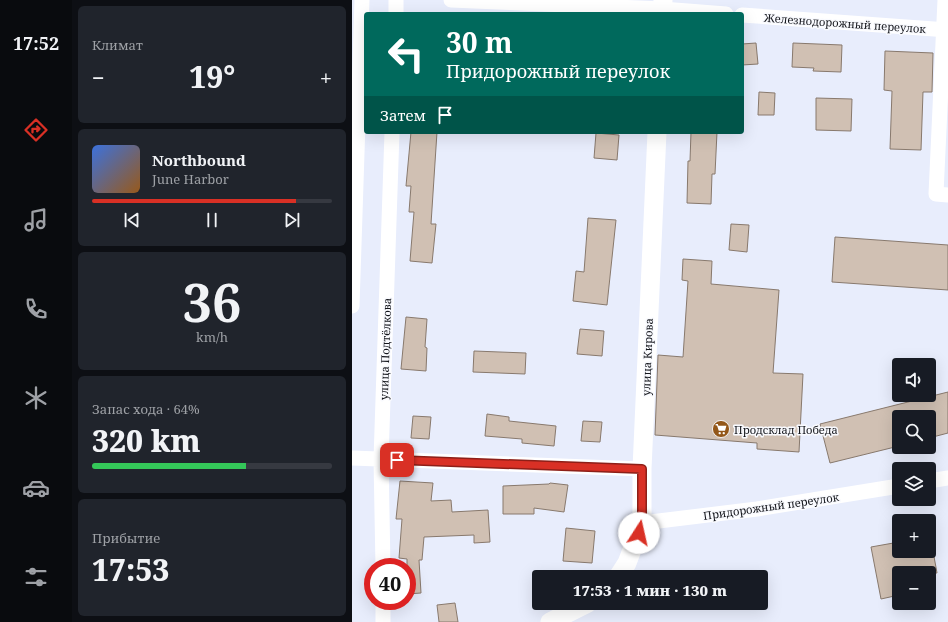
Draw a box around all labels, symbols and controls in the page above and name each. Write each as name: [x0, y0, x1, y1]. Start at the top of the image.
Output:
street label: Железнодорожный переулок: [763, 10, 927, 36]
text: 30 m: [446, 23, 513, 61]
icon: left: [380, 28, 432, 80]
text: 17:52: [13, 31, 59, 55]
text: Климат: [92, 36, 143, 54]
text: 19°: [189, 56, 235, 97]
text: Придорожный переулок: [446, 59, 670, 83]
text: −: [92, 62, 105, 92]
text: +: [320, 62, 332, 92]
icon: arrive: [434, 104, 456, 126]
text: Затем: [380, 105, 426, 125]
icon: directions: [22, 116, 50, 144]
text: Northbound: [152, 150, 246, 170]
text: June Harbor: [152, 170, 229, 188]
icon: music: [22, 206, 50, 234]
icon: previous: [121, 209, 143, 231]
icon: pause: [201, 209, 223, 231]
icon: next: [281, 209, 303, 231]
text: 36: [183, 266, 241, 337]
icon: phone: [22, 295, 50, 323]
street label: улица Подтёлкова: [376, 298, 394, 400]
street label: улица Кирова: [638, 318, 656, 396]
text: km/h: [196, 328, 228, 346]
map controls: [892, 358, 936, 610]
button: sound: [892, 358, 936, 402]
icon: climate: [22, 384, 50, 412]
text: Запас хода · 64%: [92, 400, 200, 418]
button: search: [892, 410, 936, 454]
supermarket icon: Продсклад Победа: [711, 419, 731, 439]
text: 320 km: [92, 420, 201, 461]
place label: Продсклад Победа: [734, 422, 838, 437]
pin: [380, 443, 414, 477]
icon: arrive: [386, 449, 408, 471]
button: layers: [892, 462, 936, 506]
icon: car: [22, 474, 50, 502]
street label: Придорожный переулок: [702, 489, 840, 523]
position arrow: [618, 512, 660, 554]
button: +: [892, 514, 936, 558]
text: Прибытие: [92, 529, 160, 547]
text: 17:53: [92, 549, 169, 590]
speed limit sign: 40: [364, 558, 416, 610]
icon: filters: [22, 563, 50, 591]
button: −: [892, 566, 936, 610]
text: 17:53 · 1 мин · 130 m: [573, 580, 727, 600]

